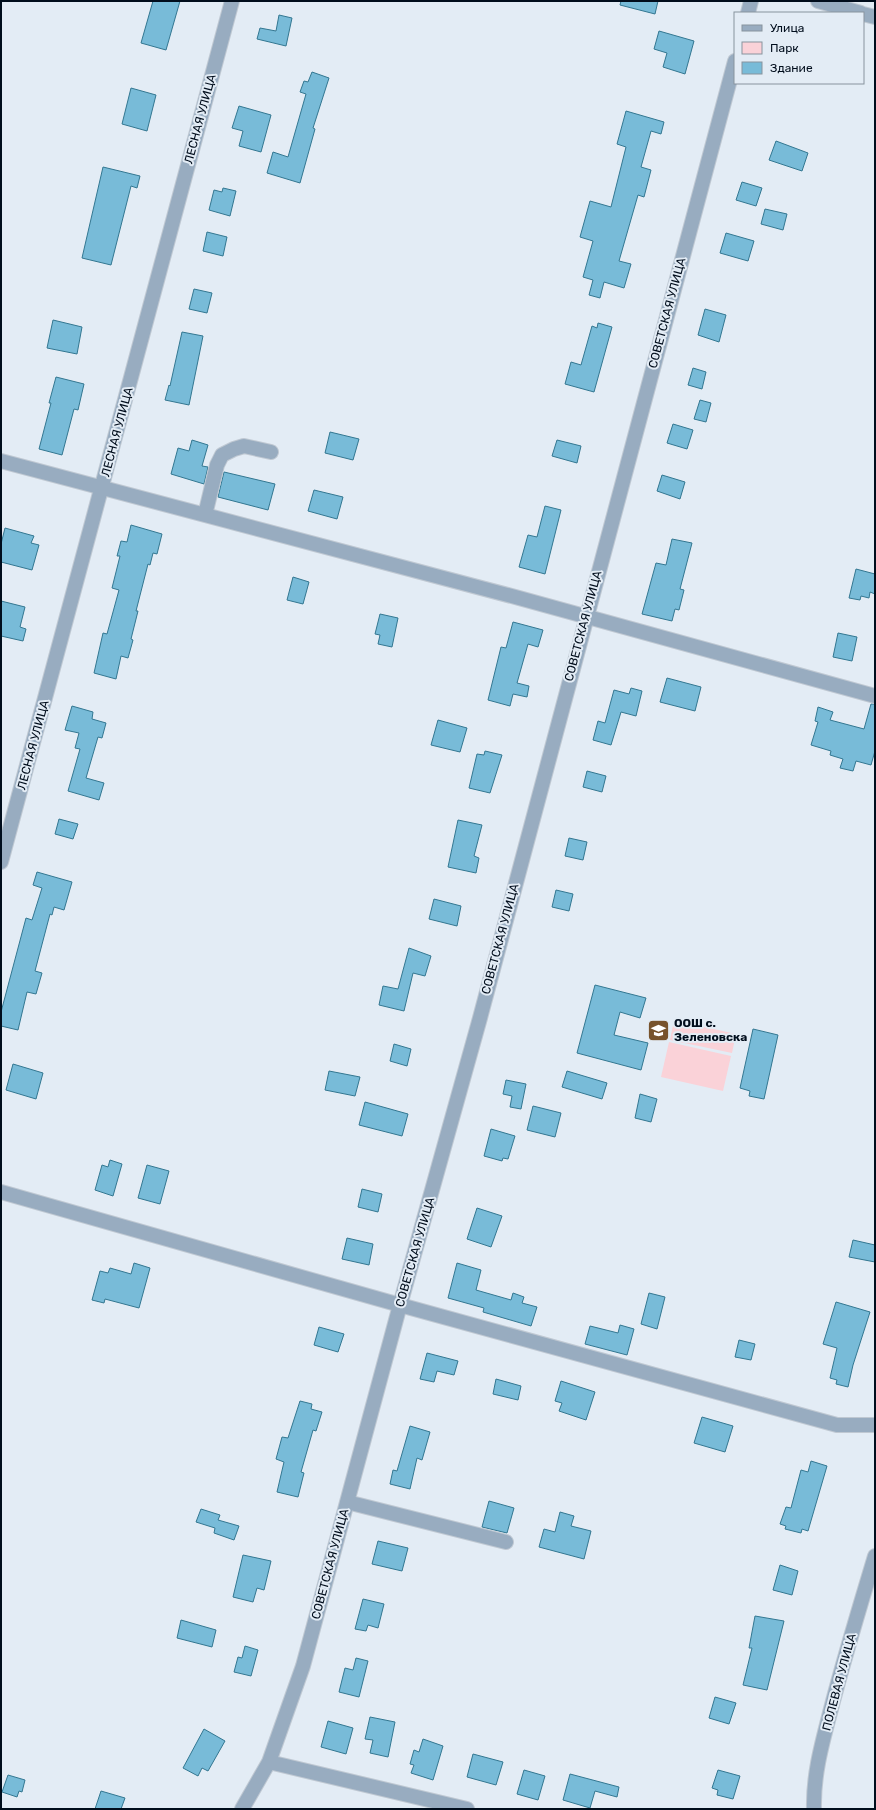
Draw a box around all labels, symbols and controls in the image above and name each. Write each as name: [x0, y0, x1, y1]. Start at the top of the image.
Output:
legend: [734, 12, 864, 84]
text: Улица: [770, 21, 804, 35]
text: Парк: [770, 41, 799, 55]
text: Здание: [770, 61, 813, 75]
street label: ЛЕСНАЯ УЛИЦА: [181, 73, 219, 165]
street label: СОВЕТСКАЯ УЛИЦА: [646, 256, 688, 370]
street label: ЛЕСНАЯ УЛИЦА: [98, 386, 136, 478]
street label: СОВЕТСКАЯ УЛИЦА: [562, 569, 604, 683]
street label: ЛЕСНАЯ УЛИЦА: [14, 699, 52, 791]
street label: СОВЕТСКАЯ УЛИЦА: [479, 882, 521, 996]
place label: ООШ с. Зеленовска: [674, 1016, 747, 1044]
school or university icon: ООШ с. Зеленовска: [645, 1017, 671, 1043]
street label: СОВЕТСКАЯ УЛИЦА: [393, 1195, 437, 1309]
street label: СОВЕТСКАЯ УЛИЦА: [309, 1507, 351, 1621]
street label: ПОЛЕВАЯ УЛИЦА: [819, 1632, 859, 1732]

